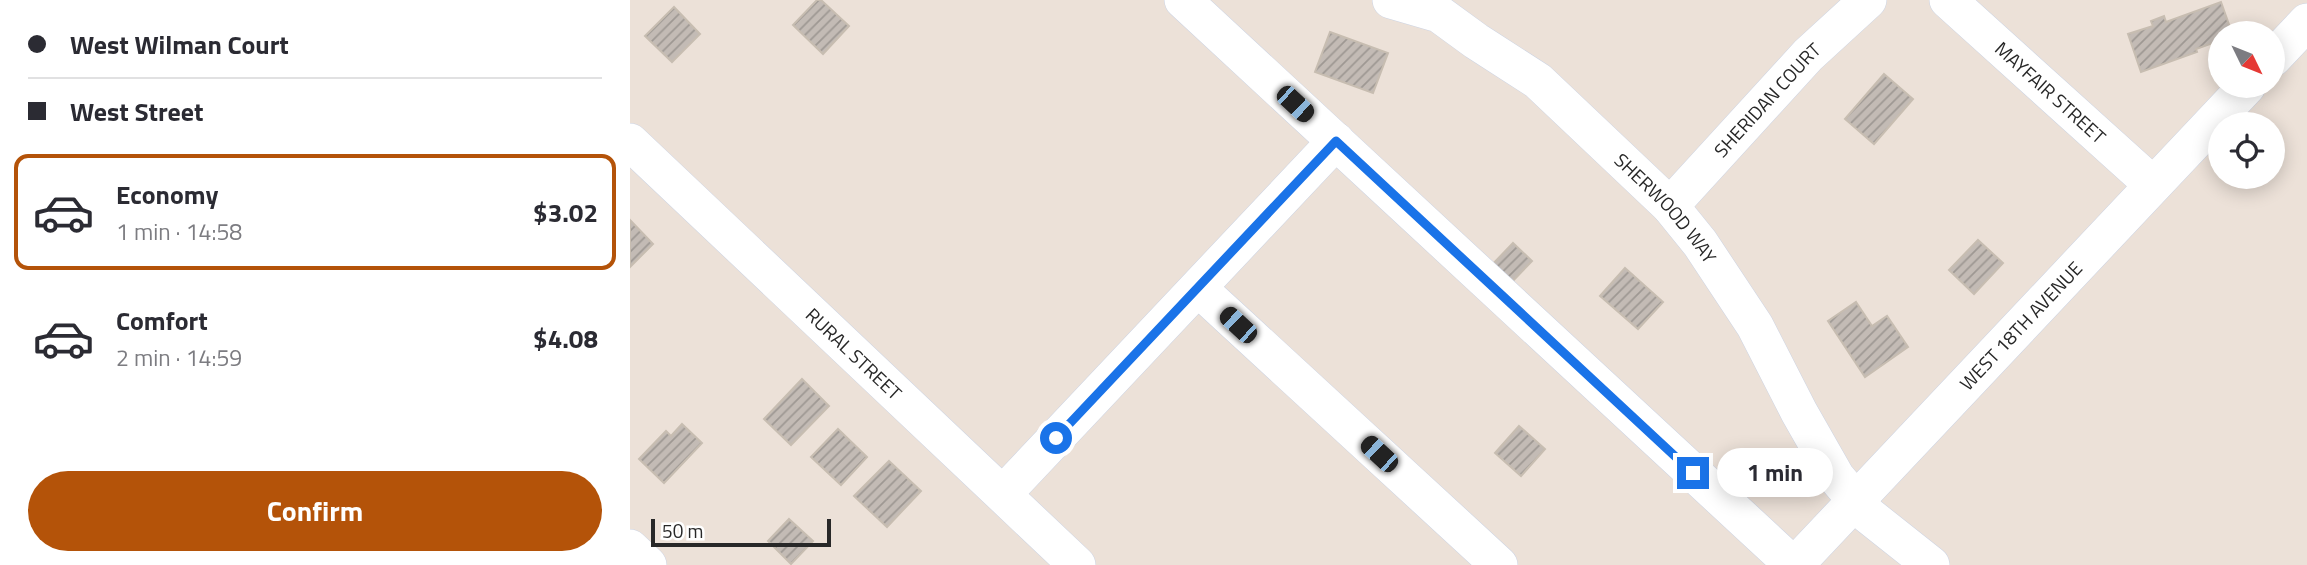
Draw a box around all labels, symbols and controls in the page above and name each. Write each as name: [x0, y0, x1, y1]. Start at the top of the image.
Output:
north arrow: [2208, 21, 2286, 98]
map controls: [2208, 21, 2285, 189]
text: West Wilman Court: [70, 25, 289, 64]
street label: MAYFAIR STREET: [1989, 34, 2113, 150]
street label: SHERIDAN COURT: [1707, 35, 1827, 163]
car: [1273, 82, 1318, 126]
text: West Street: [70, 92, 204, 131]
button: locate: [2208, 112, 2285, 189]
street label: SHERWOOD WAY: [1608, 146, 1725, 269]
text: Economy: [116, 175, 218, 214]
icon: car: [32, 181, 95, 244]
text: $3.02: [533, 193, 598, 232]
text: 1 min · 14:58: [116, 214, 242, 249]
street label: WEST 18TH AVENUE: [1952, 254, 2089, 396]
street label: RURAL STREET: [799, 300, 909, 406]
text: Comfort: [116, 301, 208, 340]
car: [1216, 303, 1261, 347]
icon: car: [32, 307, 95, 370]
text: $4.08: [533, 319, 598, 358]
text: 2 min · 14:59: [116, 340, 242, 375]
route start: [1040, 422, 1072, 454]
car: [1357, 432, 1402, 476]
callout: 1 min: [1718, 448, 1833, 498]
text: 1 min: [1747, 455, 1803, 490]
route end: [1677, 457, 1709, 489]
button: Confirm: [28, 471, 602, 551]
scale bar: [651, 516, 831, 548]
text: 50 m: [662, 516, 703, 545]

